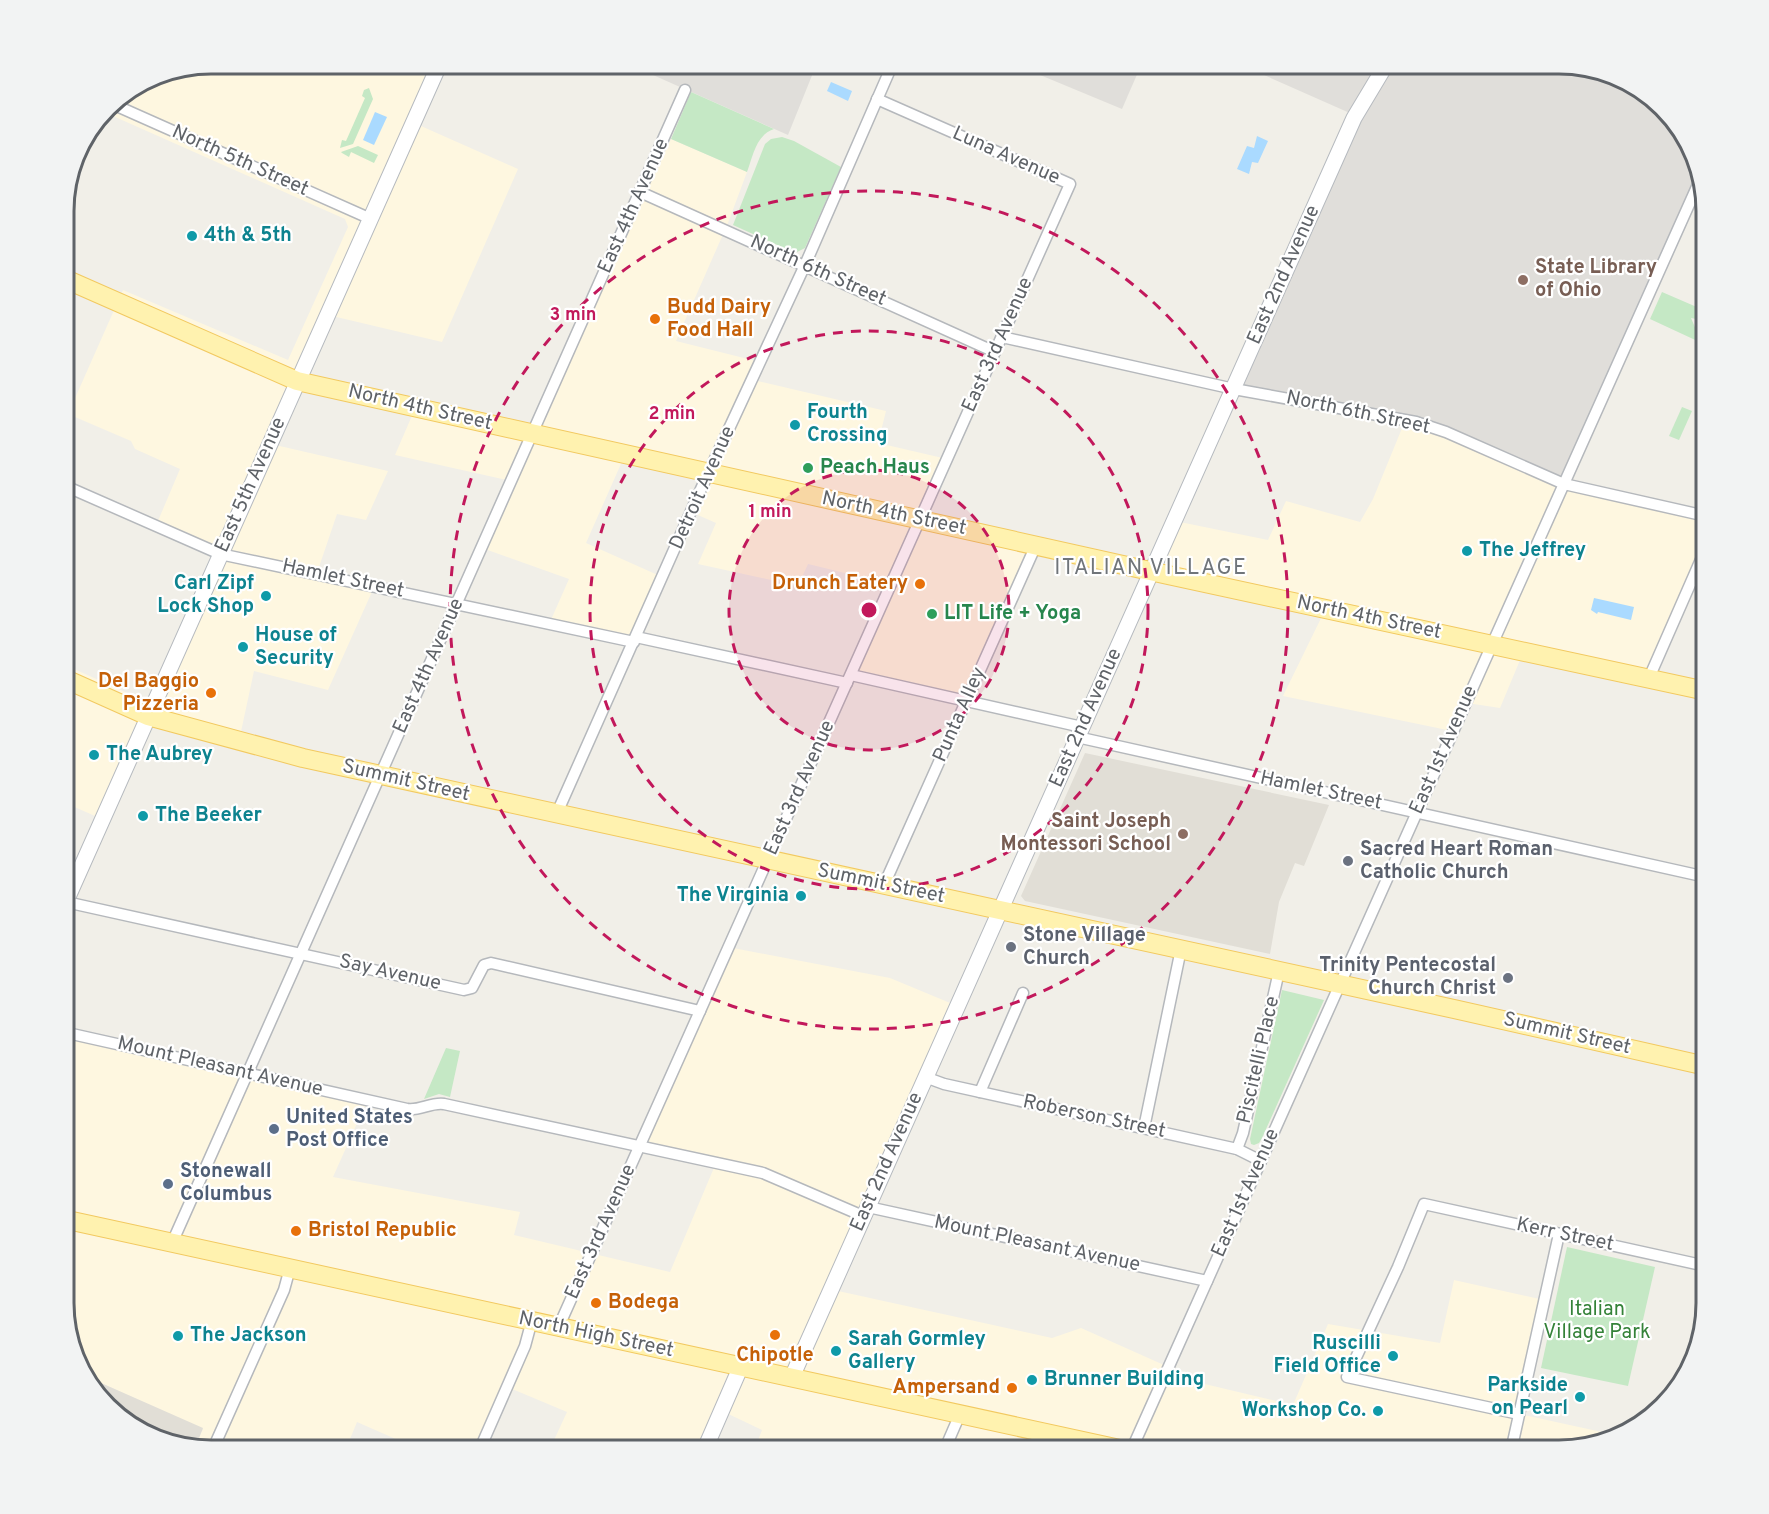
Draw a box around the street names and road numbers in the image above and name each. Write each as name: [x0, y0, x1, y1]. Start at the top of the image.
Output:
street label: North 5th Street: [168, 119, 312, 203]
street label: Luna Avenue: [948, 121, 1064, 191]
street label: East 4th Avenue: [593, 134, 675, 278]
street label: East 2nd Avenue: [1242, 201, 1326, 349]
street label: North 6th Street: [746, 229, 890, 313]
street label: East 3rd Avenue: [957, 273, 1039, 417]
street label: North 4th Street: [345, 379, 495, 437]
street label: North 6th Street: [1284, 385, 1432, 441]
street label: East 5th Avenue: [210, 413, 292, 557]
street label: Detroit Avenue: [664, 422, 742, 554]
street label: North 4th Street: [819, 486, 969, 542]
street label: Hamlet Street: [280, 553, 406, 605]
street label: North 4th Street: [1294, 590, 1444, 646]
street label: East 4th Avenue: [388, 594, 470, 738]
street label: East 2nd Avenue: [1044, 644, 1128, 792]
street label: Punta Alley: [927, 663, 993, 767]
street label: East 1st Avenue: [1404, 681, 1484, 819]
street label: East 3rd Avenue: [759, 716, 841, 860]
street label: Summit Street: [340, 754, 472, 808]
street label: Hamlet Street: [1258, 765, 1384, 817]
street label: Summit Street: [815, 858, 947, 910]
street label: Say Avenue: [336, 949, 444, 997]
street label: Piscitelli Place: [1232, 994, 1286, 1126]
street label: Summit Street: [1501, 1007, 1633, 1061]
street label: Mount Pleasant Avenue: [115, 1031, 325, 1103]
street label: East 2nd Avenue: [845, 1088, 929, 1236]
street label: Roberson Street: [1020, 1089, 1168, 1145]
street label: East 1st Avenue: [1206, 1124, 1286, 1262]
street label: East 3rd Avenue: [560, 1160, 642, 1304]
street label: Mount Pleasant Avenue: [932, 1209, 1142, 1279]
street label: Kerr Street: [1514, 1212, 1616, 1258]
street label: North High Street: [516, 1306, 676, 1364]

